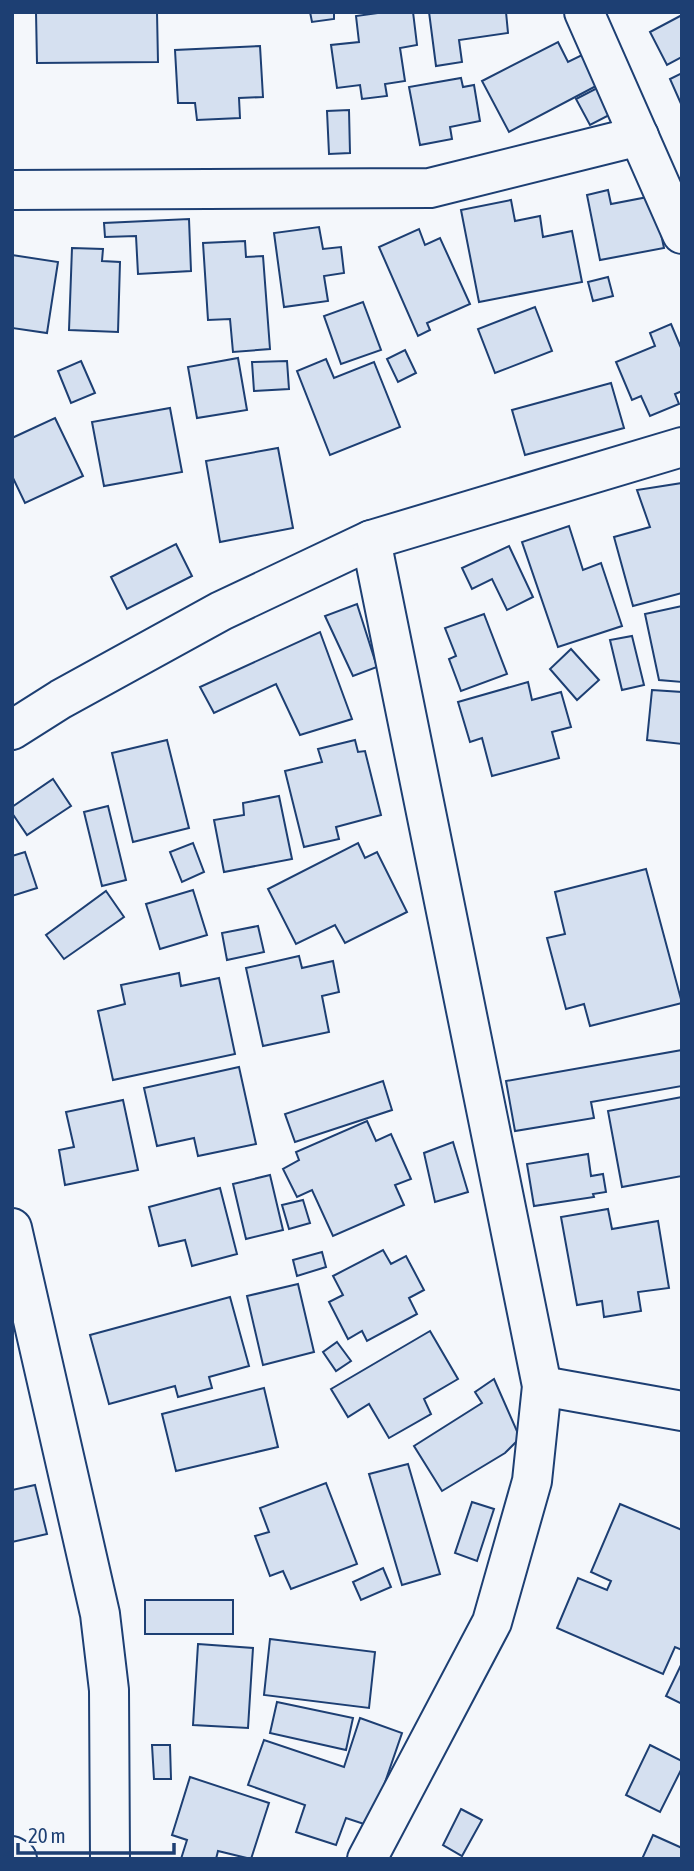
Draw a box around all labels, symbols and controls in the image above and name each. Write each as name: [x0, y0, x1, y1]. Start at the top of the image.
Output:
scale bar: [18, 1812, 173, 1856]
text: 20 m: [28, 1823, 66, 1847]

